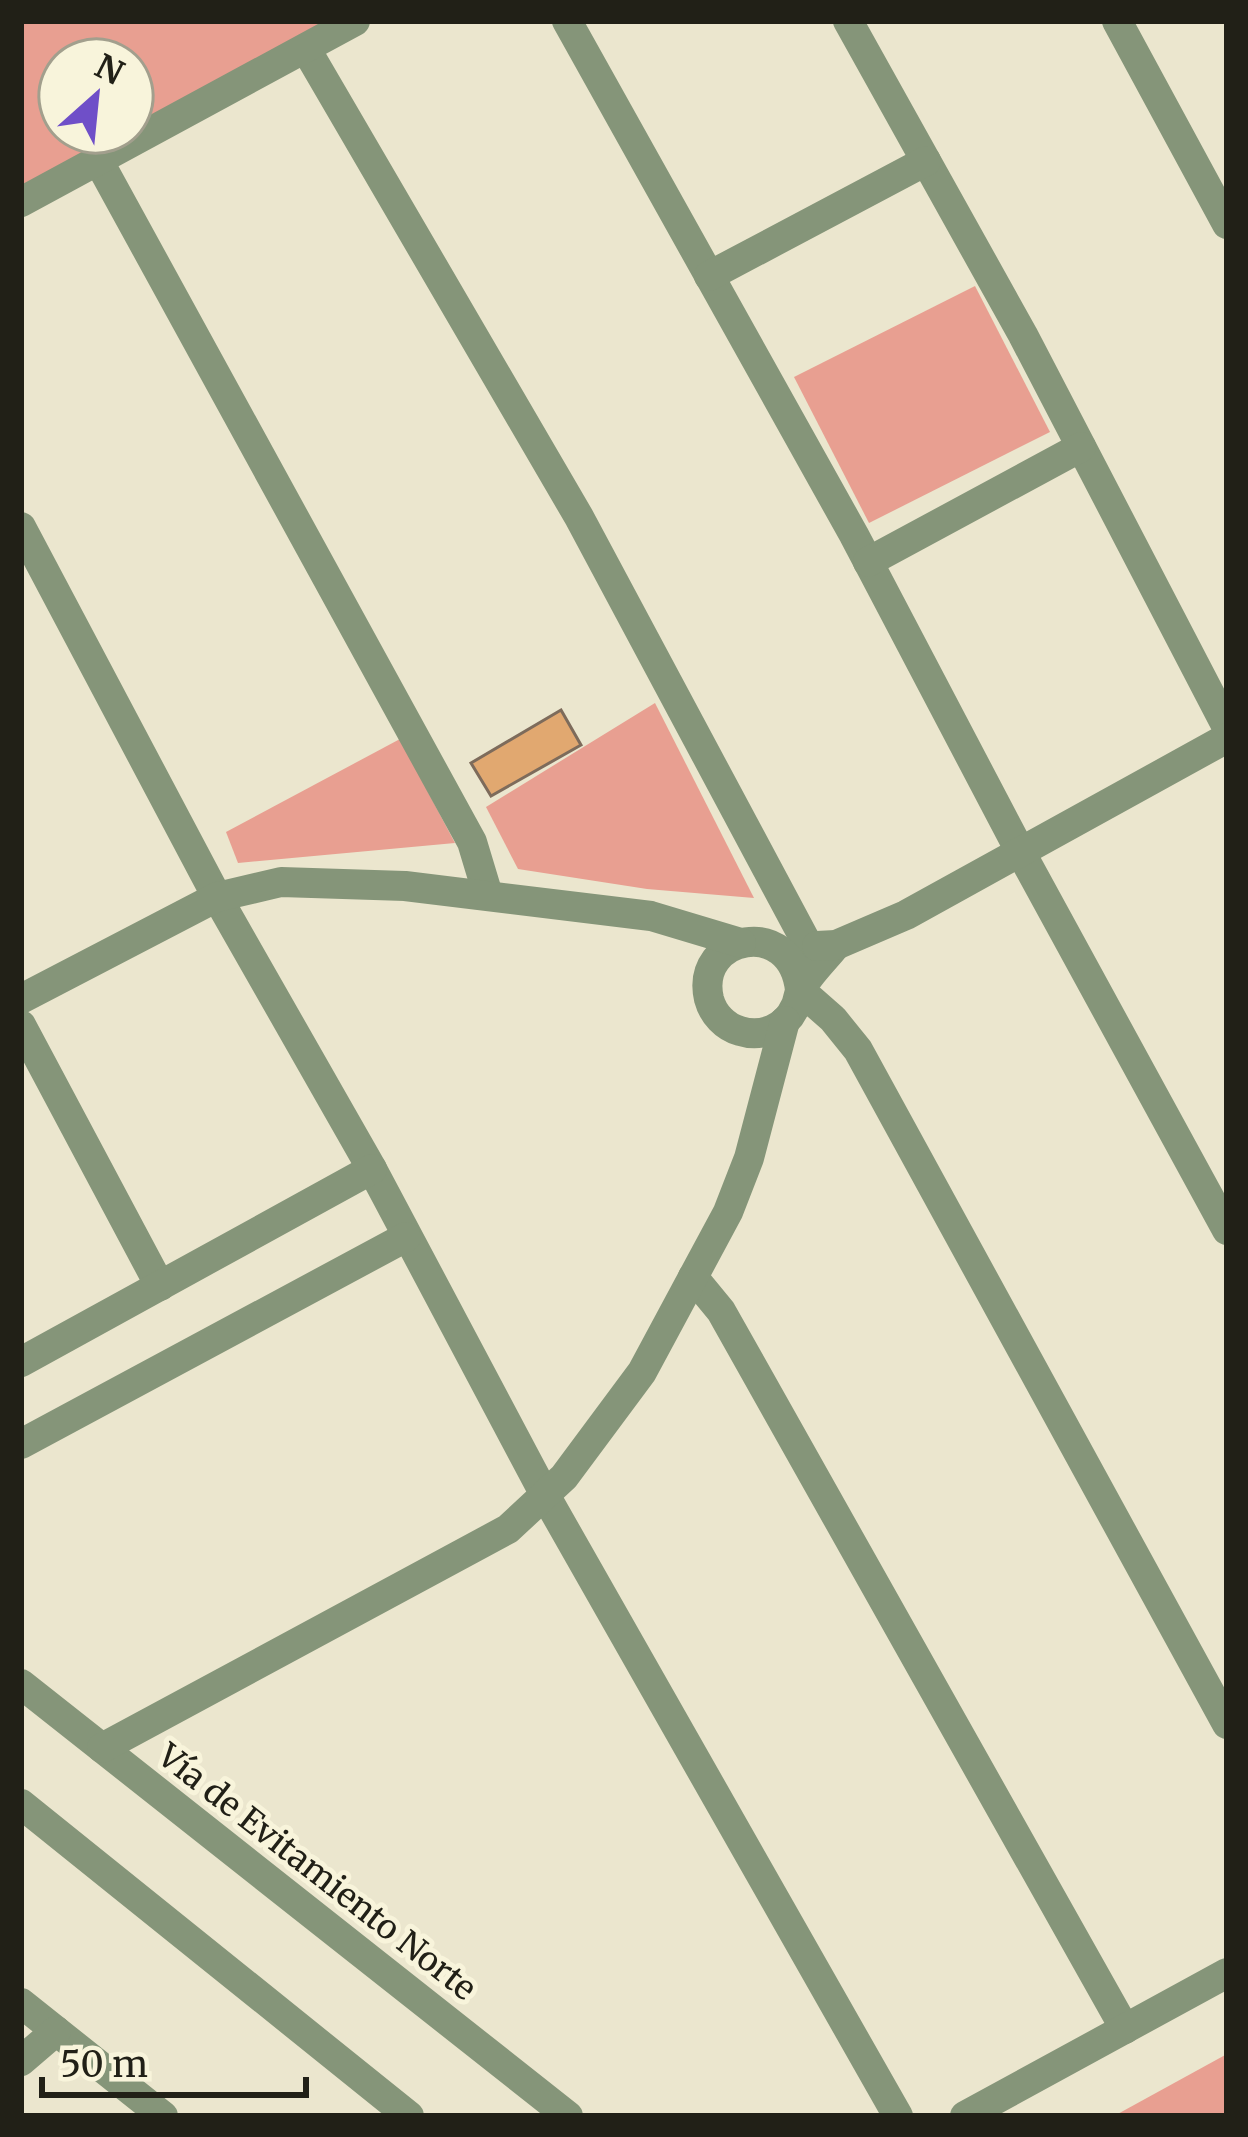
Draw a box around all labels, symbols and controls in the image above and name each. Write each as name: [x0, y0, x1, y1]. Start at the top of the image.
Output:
north arrow: [36, 36, 156, 156]
text: N: [88, 46, 130, 94]
street label: Vía de Evitamiento Norte: [149, 1734, 484, 2009]
scale bar: [42, 2023, 306, 2097]
text: 50 m: [60, 2042, 148, 2087]

